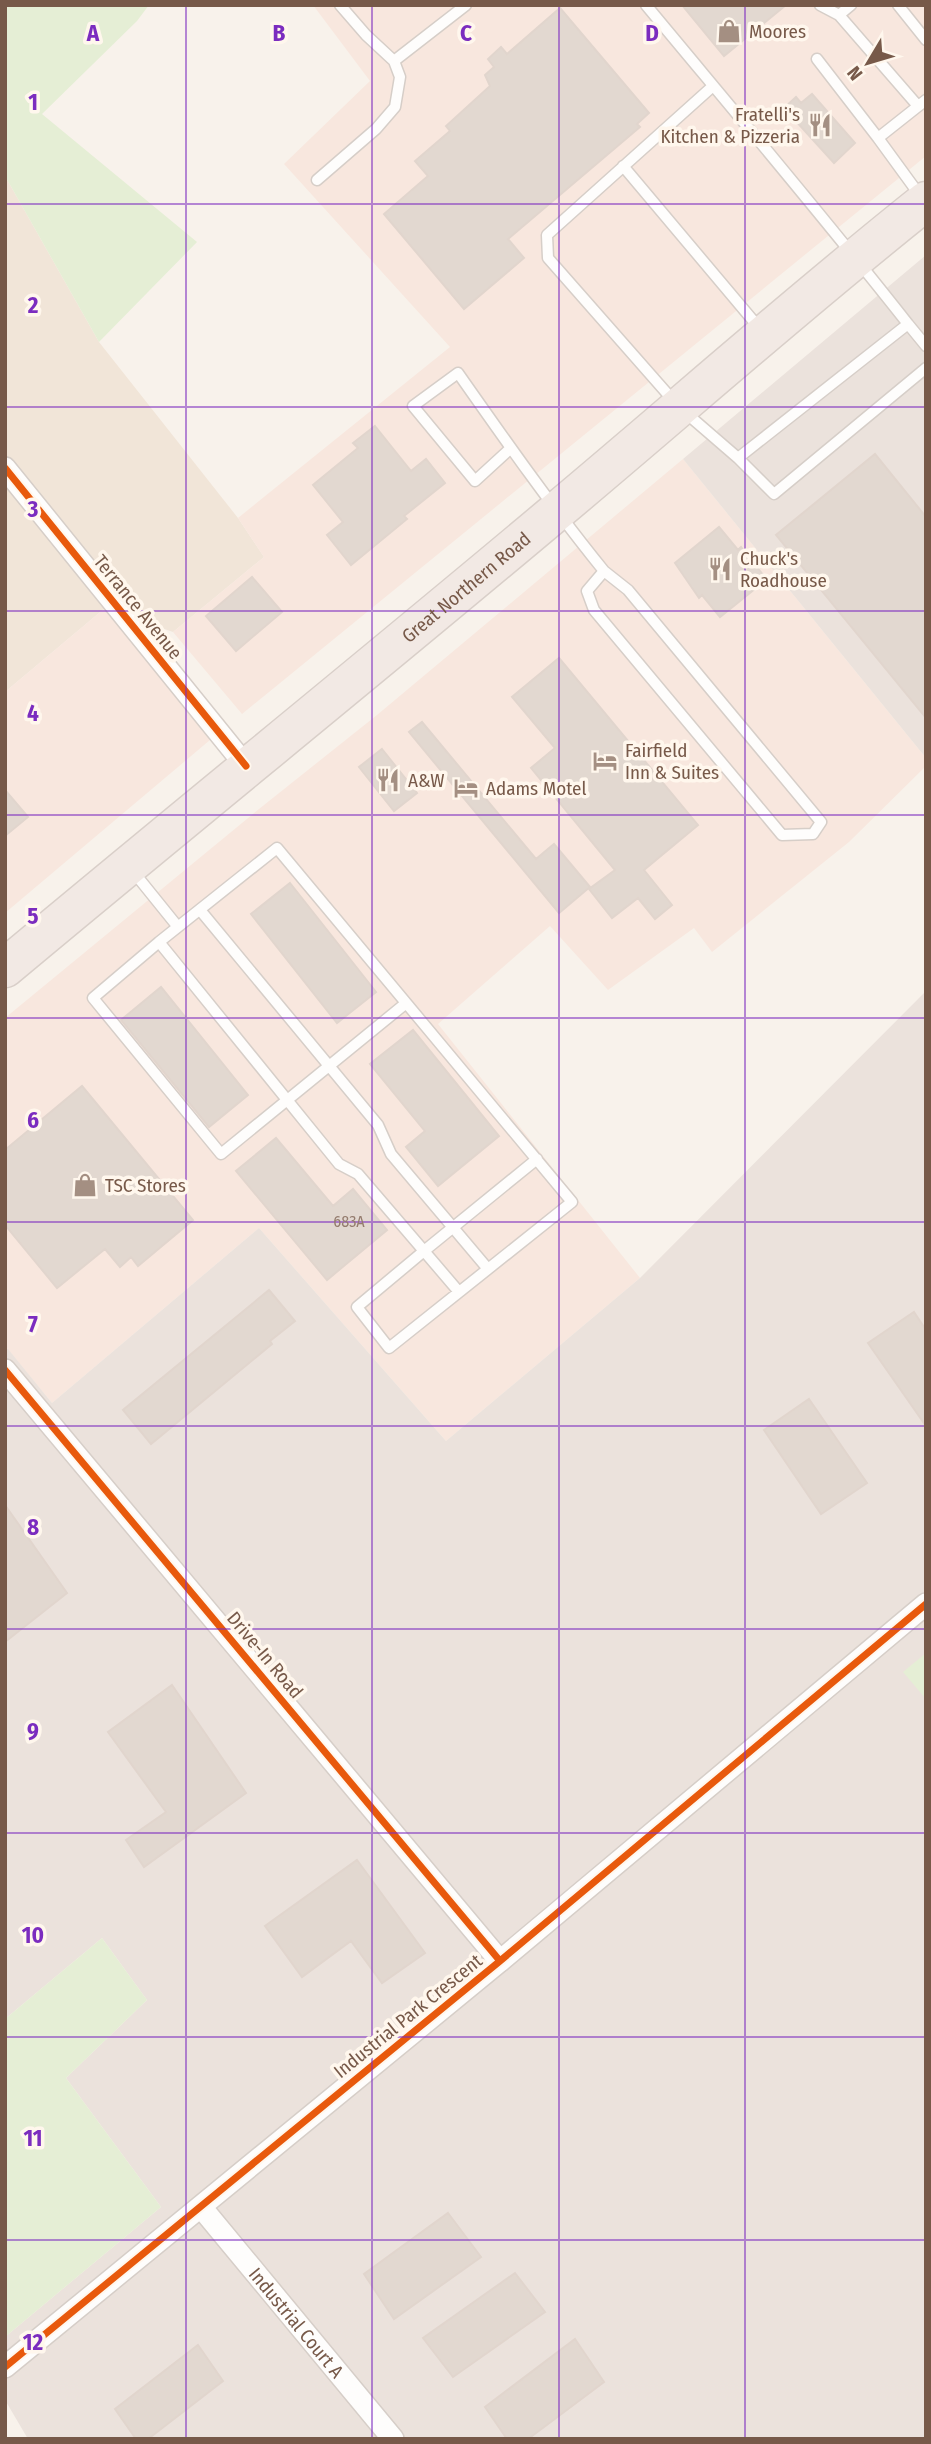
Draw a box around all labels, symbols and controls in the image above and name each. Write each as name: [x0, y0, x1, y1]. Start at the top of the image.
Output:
shop icon: Moores: [715, 17, 743, 45]
text: A: [86, 19, 100, 47]
text: B: [273, 19, 286, 47]
text: C: [460, 19, 472, 47]
text: D: [645, 19, 659, 47]
place label: Moores: [749, 20, 806, 43]
north arrow: [833, 28, 903, 98]
text: N: [842, 62, 868, 85]
text: 1: [28, 88, 38, 116]
place label: Fratelli's Kitchen & Pizzeria: [660, 103, 800, 148]
restaurant icon: Fratelli's Kitchen & Pizzeria: [806, 111, 834, 139]
text: 2: [27, 291, 39, 319]
text: 3: [27, 495, 39, 523]
street label: Great Northern Road: [397, 527, 535, 647]
place label: Chuck's Roadhouse: [740, 547, 827, 592]
street label: Terrance Avenue: [89, 550, 187, 664]
restaurant icon: Chuck's Roadhouse: [706, 555, 734, 583]
text: 4: [27, 699, 39, 727]
place label: Fairfield Inn & Suites: [625, 739, 719, 784]
hotel icon: Fairfield Inn & Suites: [591, 747, 619, 775]
restaurant icon: A&W: [374, 766, 402, 794]
place label: A&W: [408, 769, 445, 792]
hotel icon: Adams Motel: [452, 774, 480, 802]
place label: Adams Motel: [486, 777, 587, 800]
text: 5: [27, 902, 39, 930]
text: 6: [27, 1106, 39, 1134]
shop icon: TSC Stores: [71, 1171, 99, 1199]
place label: TSC Stores: [105, 1174, 186, 1197]
house number: 683A: [333, 1212, 365, 1231]
text: 7: [28, 1310, 38, 1338]
text: 8: [27, 1513, 39, 1541]
street label: Drive-In Road: [222, 1607, 308, 1703]
text: 9: [27, 1717, 39, 1745]
text: 10: [22, 1921, 44, 1949]
street label: Industrial Park Crescent: [329, 1949, 487, 2083]
text: 11: [23, 2124, 43, 2152]
street label: Industrial Court A: [244, 2263, 349, 2382]
text: 12: [23, 2328, 44, 2356]

